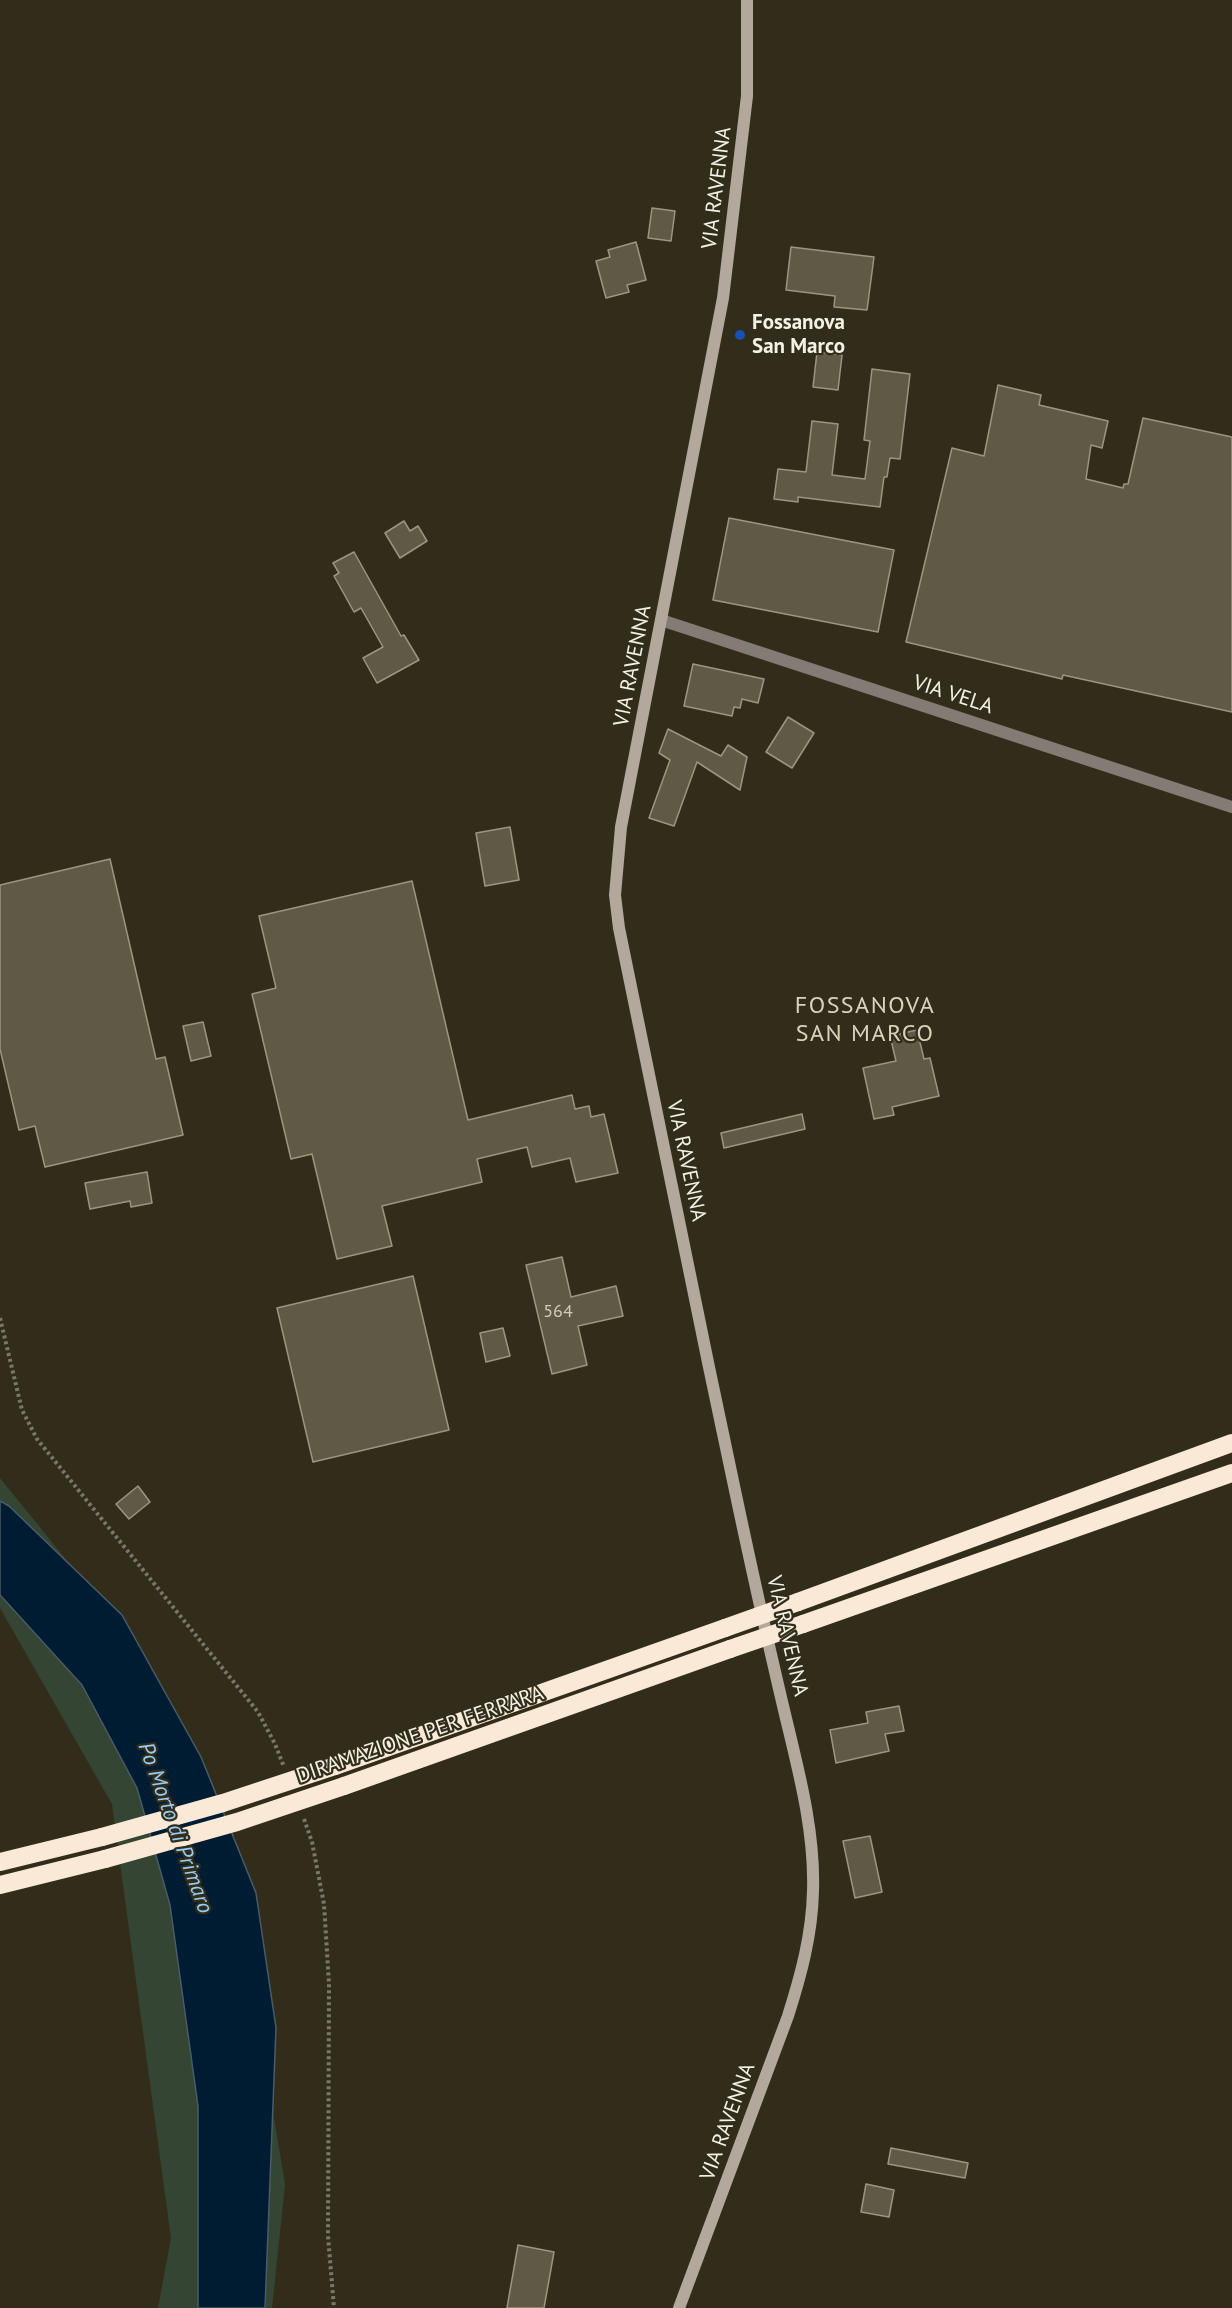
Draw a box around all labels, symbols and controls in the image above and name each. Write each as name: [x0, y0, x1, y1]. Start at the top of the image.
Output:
street label: VIA RAVENNA: [697, 125, 737, 251]
place label: Fossanova San Marco: [752, 310, 845, 360]
marker: Fossanova San Marco: [733, 328, 747, 342]
street label: VIA RAVENNA: [609, 603, 657, 729]
street label: VIA VELA: [910, 670, 996, 720]
district label: FOSSANOVA SAN MARCO: [795, 992, 935, 1048]
street label: VIA RAVENNA: [661, 1098, 711, 1224]
house number: 564: [543, 1301, 573, 1323]
street label: VIA RAVENNA: [761, 1573, 813, 1699]
street label: DIRAMAZIONE PER FERRARA: [293, 1681, 547, 1789]
water label: Po Morto di Primaro: [132, 1739, 218, 1917]
street label: VIA RAVENNA: [695, 2060, 761, 2184]

